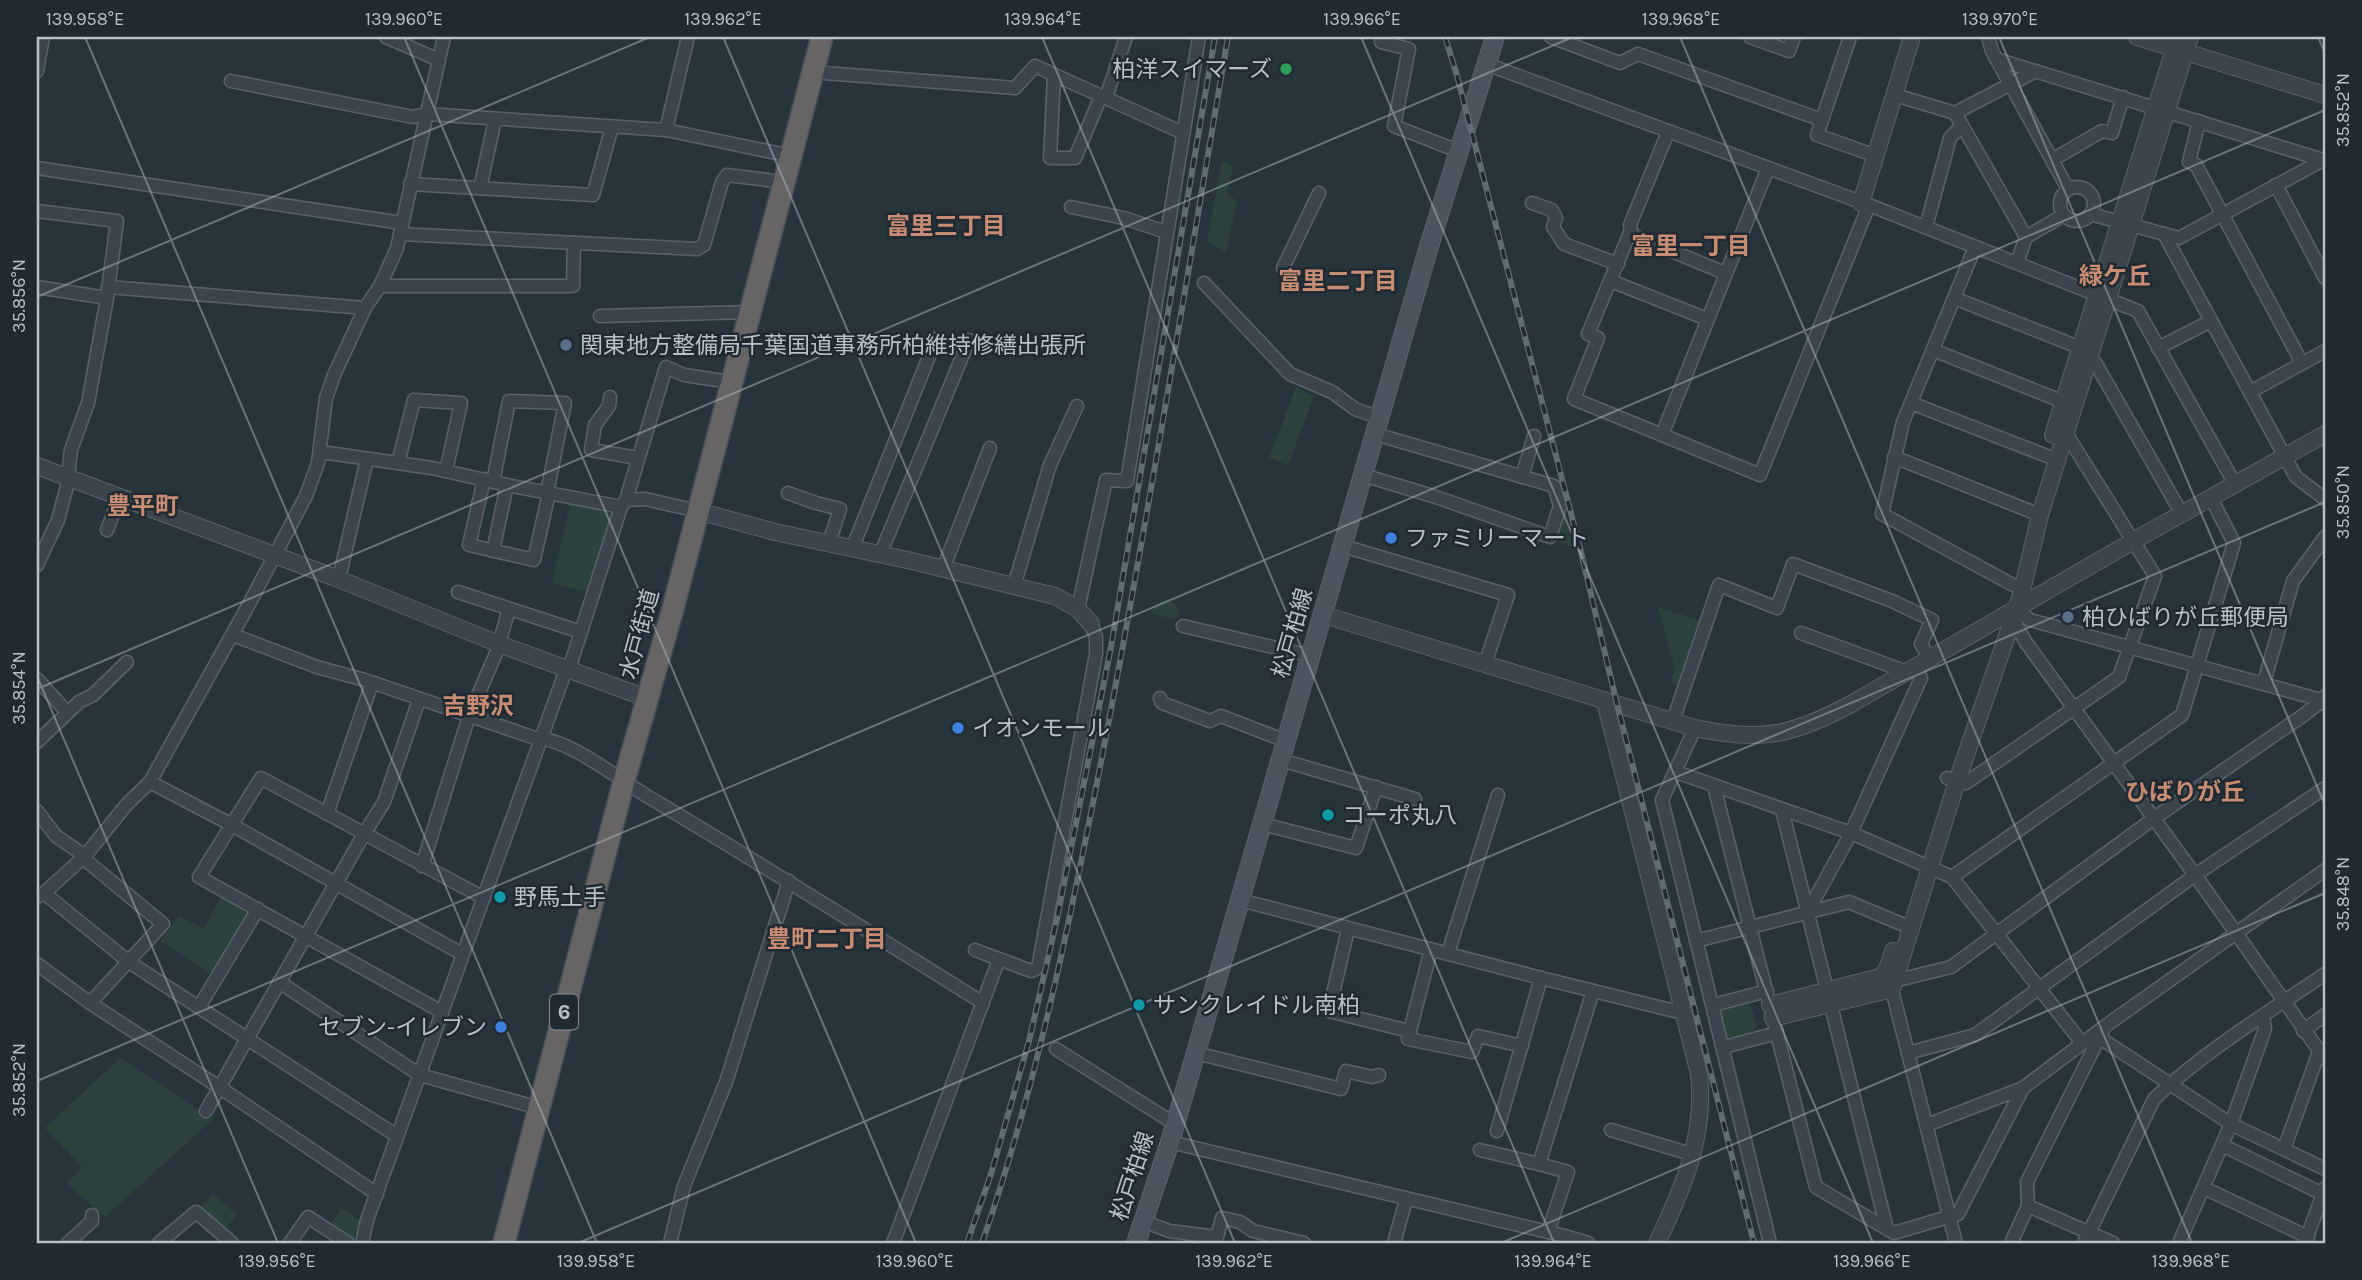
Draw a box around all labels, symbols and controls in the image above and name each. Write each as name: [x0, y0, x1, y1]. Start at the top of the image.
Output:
text: 139.958°E: [46, 8, 124, 30]
text: 139.960°E: [365, 8, 443, 30]
text: 139.962°E: [684, 8, 762, 30]
text: 139.964°E: [1004, 8, 1082, 30]
text: 139.966°E: [1323, 8, 1401, 30]
text: 139.968°E: [1642, 8, 1720, 30]
text: 139.970°E: [1962, 8, 2038, 30]
place label: 柏洋スイマーズ: [1112, 56, 1272, 83]
marker: 柏洋スイマーズ: [1278, 61, 1294, 77]
text: 35.852°N: [2332, 73, 2354, 147]
district label: 富里三丁目: [886, 212, 1006, 240]
district label: 富里一丁目: [1631, 232, 1751, 260]
text: 35.856°N: [8, 259, 30, 333]
district label: 緑ケ丘: [2079, 262, 2151, 290]
district label: 富里二丁目: [1278, 267, 1398, 295]
place label: 関東地方整備局千葉国道事務所柏維持修繕出張所: [580, 332, 1086, 359]
marker: 関東地方整備局千葉国道事務所柏維持修繕出張所: [558, 337, 574, 353]
text: 35.850°N: [2332, 465, 2354, 539]
district label: 豊平町: [107, 492, 179, 520]
place label: ファミリーマート: [1405, 525, 1589, 552]
marker: ファミリーマート: [1383, 530, 1399, 546]
street label: 松戸柏線: [1267, 585, 1318, 681]
street label: 水戸街道: [615, 586, 664, 682]
place label: 柏ひばりが丘郵便局: [2082, 604, 2289, 631]
marker: 柏ひばりが丘郵便局: [2060, 609, 2076, 625]
text: 35.854°N: [8, 651, 30, 725]
district label: 吉野沢: [442, 692, 514, 720]
place label: イオンモール: [972, 715, 1110, 742]
marker: イオンモール: [950, 720, 966, 736]
district label: ひばりが丘: [2125, 778, 2245, 806]
place label: コーポ丸八: [1342, 802, 1457, 829]
marker: コーポ丸八: [1320, 807, 1336, 823]
text: 35.848°N: [2332, 857, 2354, 931]
place label: 野馬土手: [514, 884, 606, 911]
marker: 野馬土手: [492, 889, 508, 905]
district label: 豊町二丁目: [767, 925, 887, 953]
place label: サンクレイドル南柏: [1153, 992, 1360, 1019]
road number: 6: [550, 995, 578, 1030]
marker: サンクレイドル南柏: [1131, 997, 1147, 1013]
place label: セブン-イレブン: [318, 1014, 487, 1041]
marker: セブン-イレブン: [493, 1019, 509, 1035]
text: 35.852°N: [8, 1043, 30, 1117]
street label: 松戸柏線: [1105, 1128, 1160, 1224]
text: 139.956°E: [238, 1250, 316, 1272]
text: 139.958°E: [557, 1250, 635, 1272]
text: 139.960°E: [876, 1250, 954, 1272]
text: 139.962°E: [1195, 1250, 1273, 1272]
text: 139.964°E: [1514, 1250, 1592, 1272]
text: 139.966°E: [1833, 1250, 1911, 1272]
text: 139.968°E: [2152, 1250, 2230, 1272]

